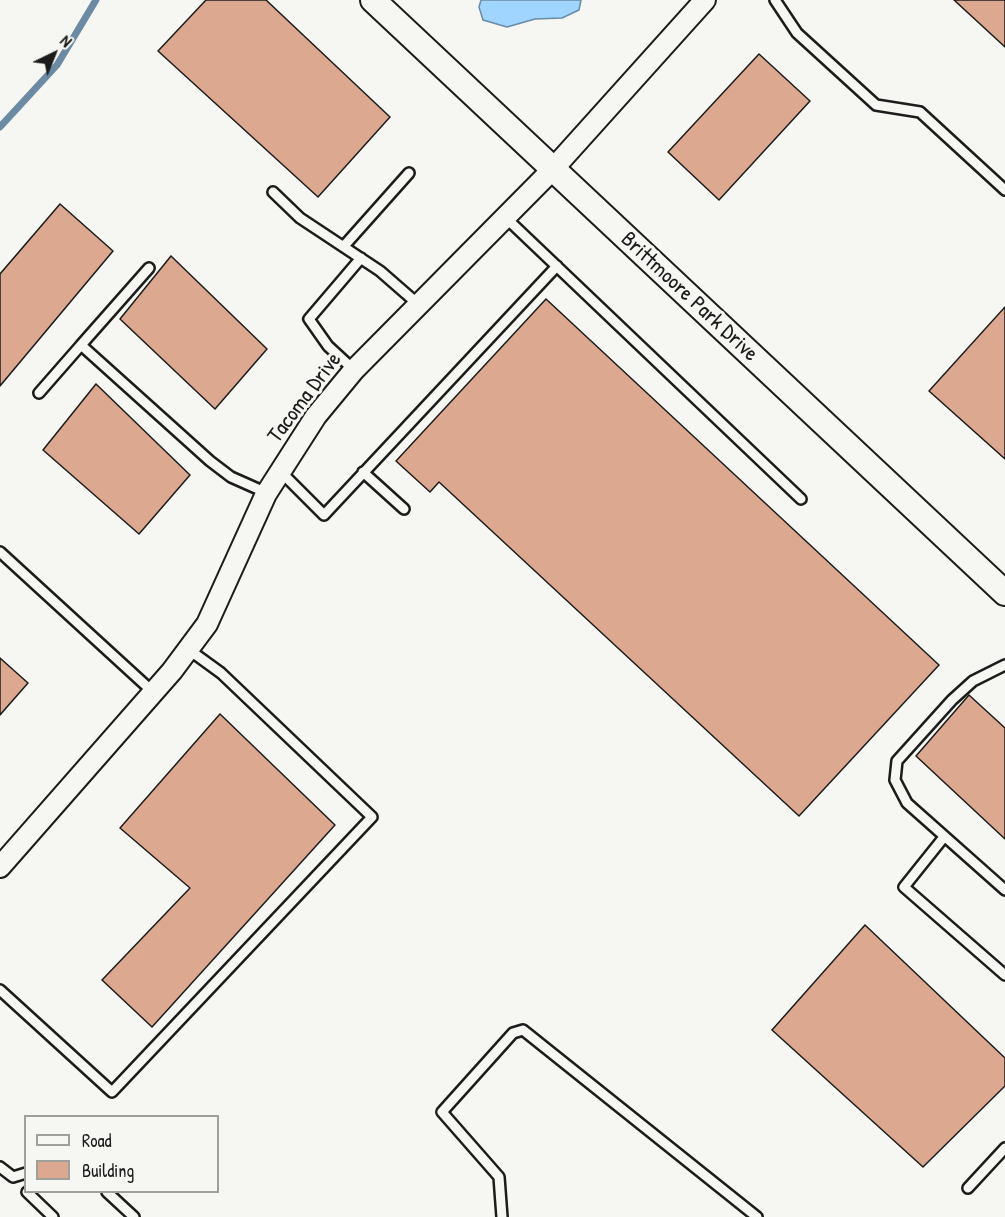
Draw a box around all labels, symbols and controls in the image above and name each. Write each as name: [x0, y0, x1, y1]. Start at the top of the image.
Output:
north arrow: [24, 24, 84, 84]
text: N: [56, 30, 77, 52]
street label: Brittmoore Park Drive: [615, 227, 763, 367]
street label: Tacoma Drive: [262, 348, 348, 448]
legend: [24, 1115, 219, 1193]
text: Road: [82, 1128, 112, 1153]
text: Building: [82, 1158, 134, 1183]

